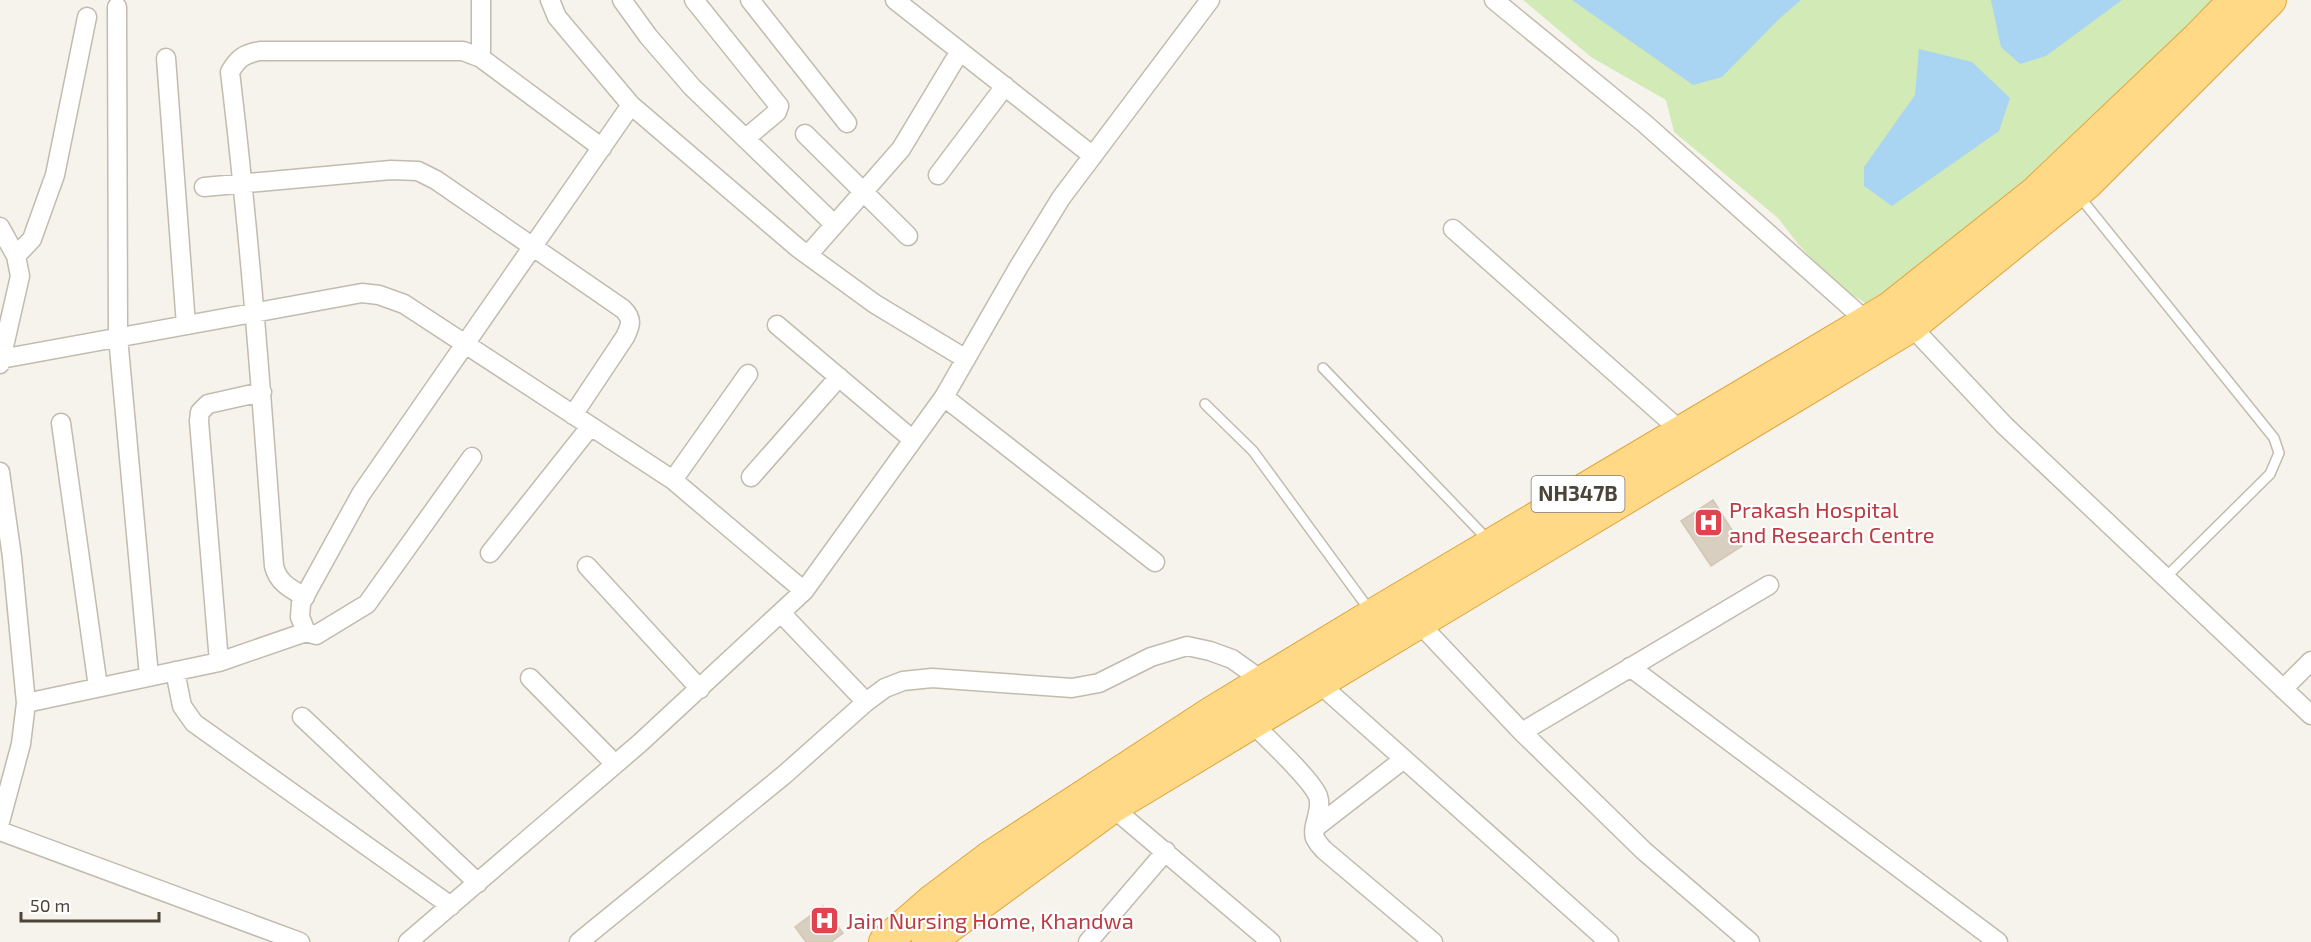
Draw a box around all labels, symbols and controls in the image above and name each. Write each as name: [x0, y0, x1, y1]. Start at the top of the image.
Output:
road number: NH347B: [1532, 476, 1624, 512]
place label: Prakash Hospital and Research Centre: [1729, 496, 1935, 547]
hospital icon: Prakash Hospital and Research Centre: [1692, 507, 1724, 539]
scale bar: [21, 885, 159, 923]
text: 50 m: [30, 894, 70, 916]
hospital icon: Jain Nursing Home, Khandwa: [809, 905, 841, 937]
place label: Jain Nursing Home, Khandwa: [846, 907, 1134, 933]

